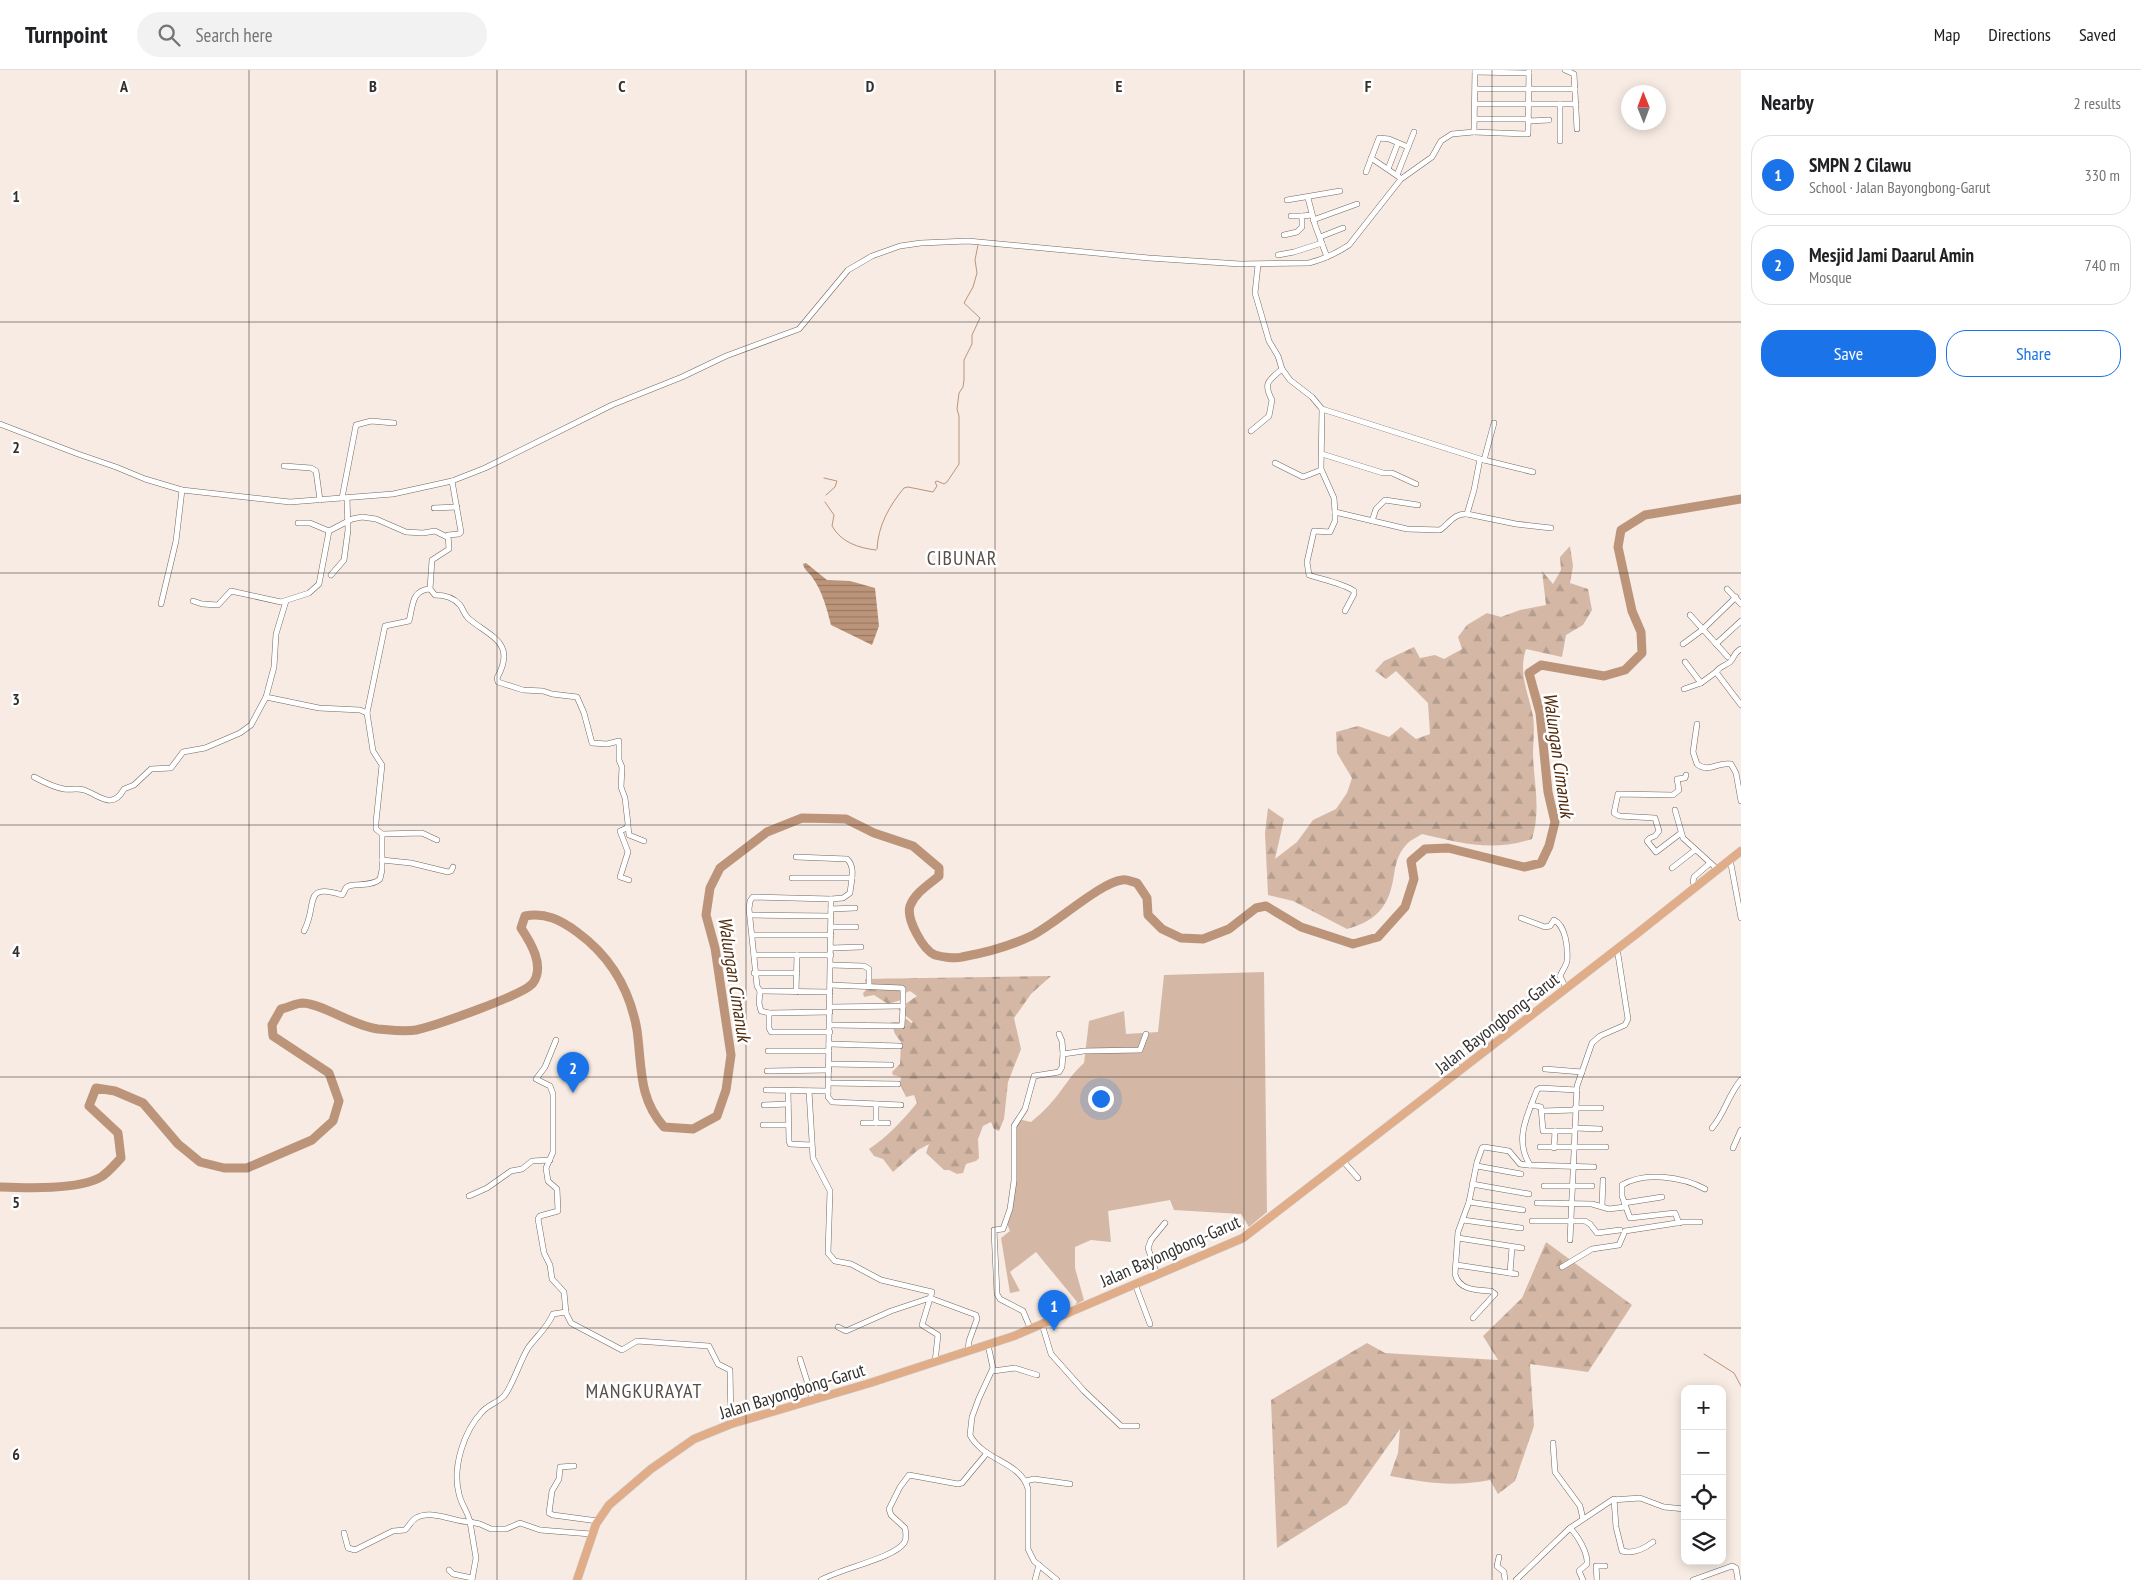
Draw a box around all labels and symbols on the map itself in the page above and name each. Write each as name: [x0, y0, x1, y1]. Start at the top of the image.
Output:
text: A: [119, 76, 129, 96]
text: B: [369, 76, 377, 96]
text: C: [618, 76, 626, 96]
text: D: [866, 76, 875, 96]
text: E: [1116, 76, 1123, 96]
text: F: [1365, 76, 1372, 96]
north arrow: [1621, 85, 1666, 130]
text: 1: [12, 186, 20, 206]
text: 2: [12, 437, 20, 457]
district label: CIBUNAR: [927, 545, 997, 571]
text: 3: [12, 689, 20, 709]
water label: Walungan Cimanuk: [1538, 691, 1580, 821]
water label: Walungan Cimanuk: [713, 915, 757, 1046]
text: 4: [12, 941, 20, 961]
street label: Jalan Bayongbong-Garut: [1430, 967, 1564, 1079]
pin: 2: [557, 1052, 589, 1093]
your location: [1088, 1086, 1114, 1112]
text: 5: [12, 1192, 20, 1212]
street label: Jalan Bayongbong-Garut: [1096, 1210, 1244, 1293]
pin: 1: [1038, 1290, 1070, 1331]
street label: Jalan Bayongbong-Garut: [716, 1358, 868, 1424]
district label: MANGKURAYAT: [586, 1378, 702, 1404]
text: 6: [12, 1444, 20, 1464]

